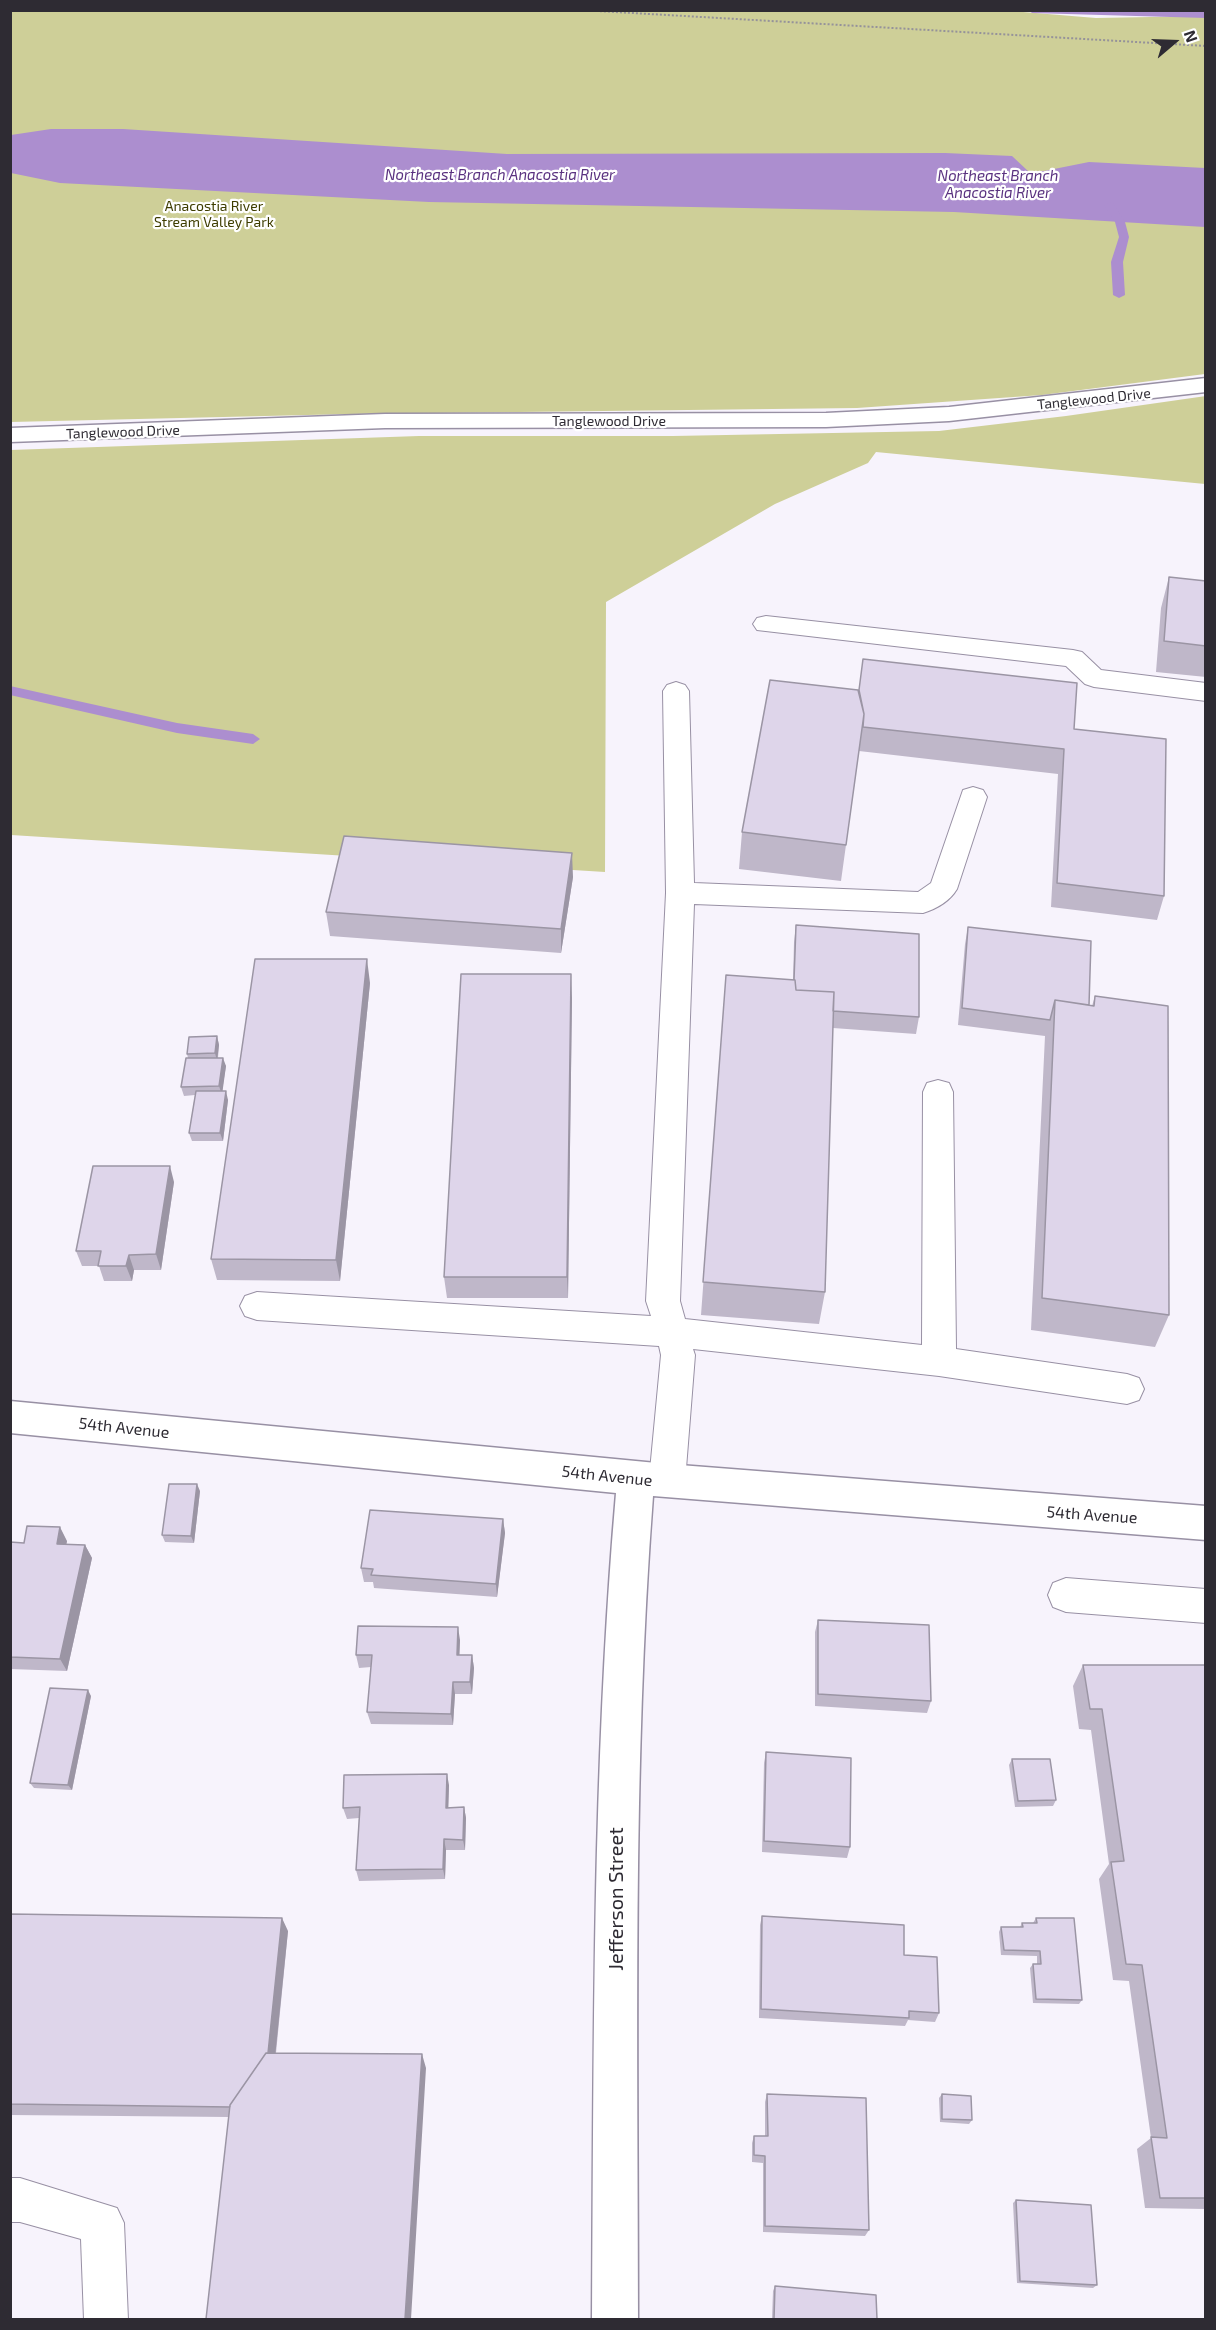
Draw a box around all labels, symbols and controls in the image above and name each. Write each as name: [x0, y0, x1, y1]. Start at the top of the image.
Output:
north arrow: [1144, 12, 1204, 72]
text: N: [1181, 27, 1202, 45]
water label: Northeast Branch Anacostia River: [385, 166, 615, 184]
water label: Northeast Branch Anacostia River: [938, 167, 1058, 202]
park label: Anacostia River Stream Valley Park: [154, 198, 274, 231]
street label: Tanglewood Drive: [1036, 385, 1152, 413]
street label: Tanglewood Drive: [552, 413, 666, 429]
street label: Tanglewood Drive: [66, 422, 180, 442]
street label: 54th Avenue: [78, 1414, 170, 1442]
street label: 54th Avenue: [561, 1462, 653, 1490]
street label: 54th Avenue: [1046, 1502, 1138, 1528]
street label: Jefferson Street: [604, 1827, 628, 1971]

